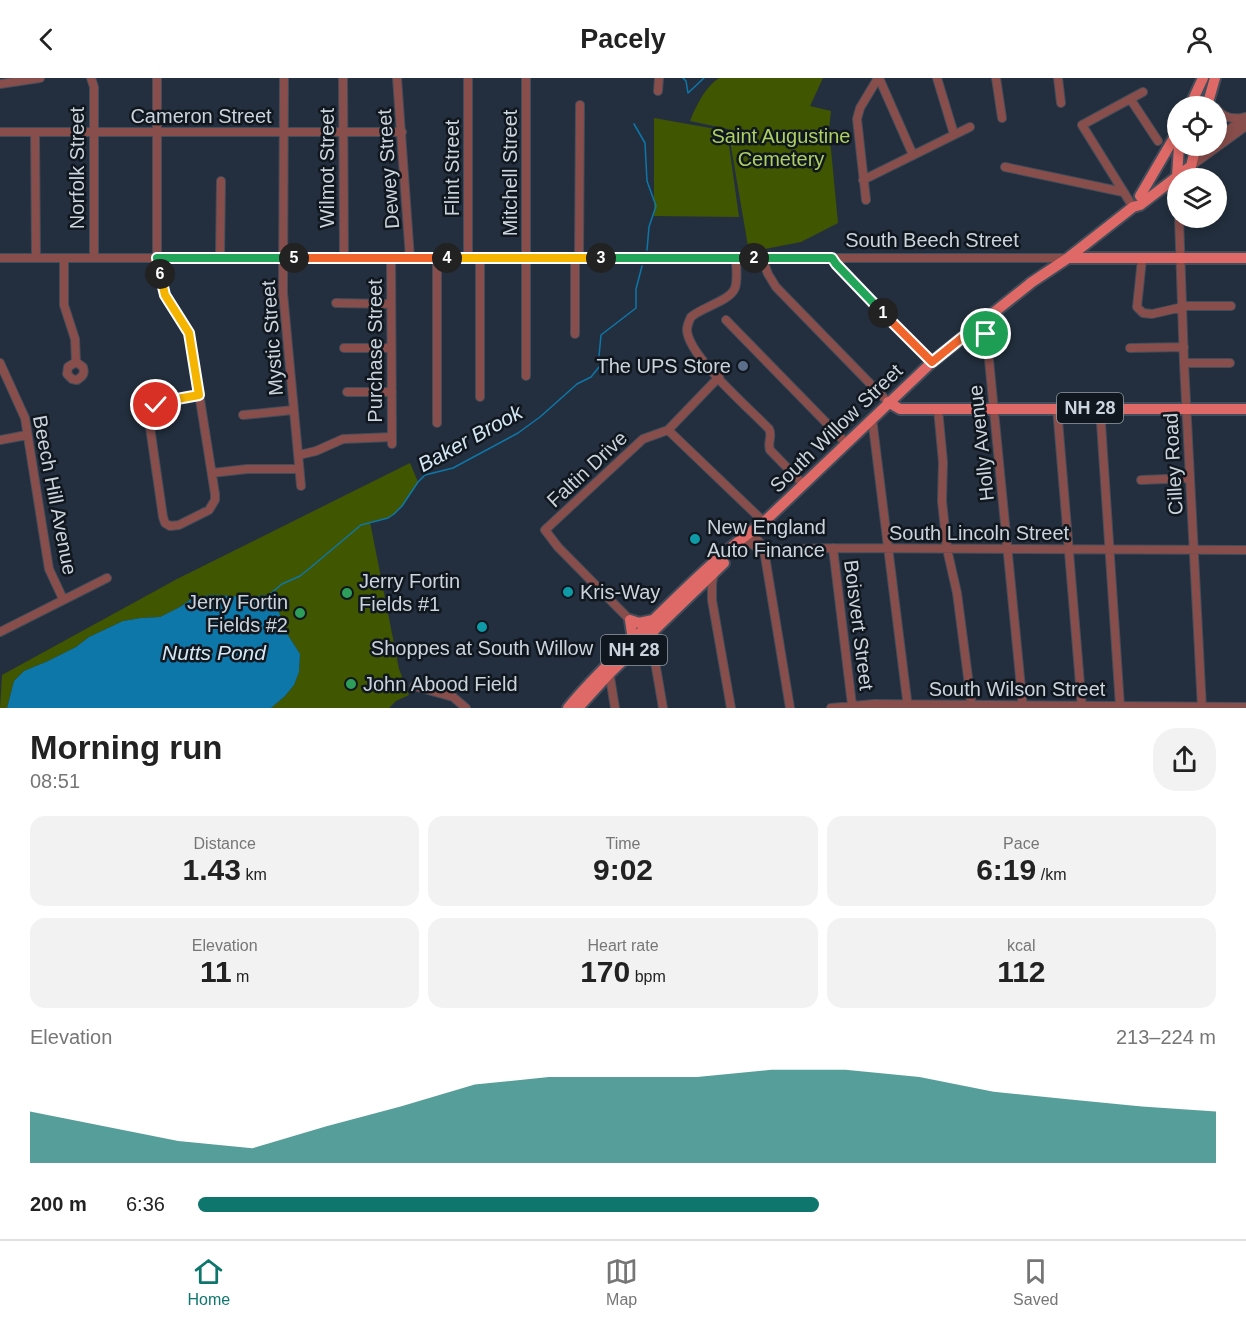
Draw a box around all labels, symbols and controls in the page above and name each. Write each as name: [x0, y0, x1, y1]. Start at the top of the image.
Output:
icon: back: [30, 23, 63, 56]
icon: person: [1183, 23, 1216, 56]
text: Pacely: [580, 24, 666, 54]
map controls: [1167, 96, 1227, 228]
button: locate: [1167, 96, 1227, 156]
street label: Cameron Street: [130, 105, 272, 127]
street label: Norfolk Street: [66, 106, 88, 229]
street label: Wilmot Street: [316, 108, 338, 228]
street label: Dewey Street: [373, 108, 403, 230]
street label: Mitchell Street: [499, 109, 521, 236]
street label: Flint Street: [441, 119, 463, 216]
park label: Saint Augustine Cemetery: [712, 125, 851, 170]
button: layers: [1167, 168, 1227, 228]
street label: South Beech Street: [845, 229, 1019, 251]
pin: 5: [279, 243, 309, 273]
pin: 4: [432, 243, 462, 273]
pin: 3: [586, 243, 616, 273]
pin: 2: [739, 243, 769, 273]
text: 5: [290, 249, 298, 266]
text: 4: [443, 249, 451, 266]
text: 3: [597, 249, 605, 266]
text: 2: [750, 249, 758, 266]
pin: 6: [145, 259, 175, 289]
text: 6: [156, 265, 164, 282]
street label: Mystic Street: [257, 279, 287, 396]
street label: Purchase Street: [364, 279, 386, 423]
pin: 1: [868, 298, 898, 328]
text: 1: [879, 304, 887, 321]
pin: [960, 308, 1011, 359]
icon: arrive: [969, 317, 1002, 350]
place label: The UPS Store: [596, 355, 731, 377]
marker: The UPS Store: [736, 359, 750, 373]
street label: South Willow Street: [766, 359, 907, 497]
pin: [130, 379, 181, 430]
street label: Holly Avenue: [964, 384, 998, 502]
icon: check: [139, 388, 172, 421]
road number: NH 28: [1057, 393, 1123, 423]
water label: Baker Brook: [414, 399, 527, 476]
street label: Cilley Road: [1159, 412, 1187, 516]
street label: Beech Hill Avenue: [29, 413, 81, 577]
street label: Faltin Drive: [543, 426, 631, 512]
place label: New England Auto Finance: [707, 516, 826, 561]
street label: South Lincoln Street: [889, 522, 1069, 544]
marker: New England Auto Finance: [688, 532, 702, 546]
street label: Boisvert Street: [840, 559, 878, 692]
place label: Jerry Fortin Fields #1: [359, 570, 460, 615]
place label: Kris-Way: [580, 581, 660, 603]
marker: Kris-Way: [561, 585, 575, 599]
marker: Jerry Fortin Fields #1: [340, 586, 354, 600]
place label: Jerry Fortin Fields #2: [187, 591, 288, 636]
marker: Jerry Fortin Fields #2: [293, 606, 307, 620]
marker: Shoppes at South Willow: [475, 620, 489, 634]
road number: NH 28: [601, 635, 667, 665]
place label: Shoppes at South Willow: [371, 637, 594, 659]
water label: Nutts Pond: [162, 641, 267, 664]
place label: John Abood Field: [363, 673, 518, 695]
marker: John Abood Field: [344, 677, 358, 691]
street label: South Wilson Street: [929, 678, 1106, 700]
button: share: [1153, 728, 1216, 791]
text: Morning run: [30, 729, 222, 766]
text: 08:51: [30, 770, 80, 792]
text: Distance: [194, 835, 256, 852]
text: Time: [606, 835, 640, 852]
text: Pace: [1003, 835, 1040, 852]
text: 1.43: [183, 853, 241, 886]
text: 9:02: [593, 853, 653, 886]
text: 6:19: [976, 853, 1036, 886]
text: km: [241, 866, 267, 883]
text: /km: [1036, 866, 1066, 883]
text: Elevation: [192, 937, 258, 954]
text: Heart rate: [587, 937, 659, 954]
text: kcal: [1007, 937, 1036, 954]
text: 11: [200, 955, 232, 988]
text: 170: [580, 955, 630, 988]
text: 112: [997, 955, 1046, 988]
text: m: [232, 968, 249, 985]
text: bpm: [630, 968, 666, 985]
text: Elevation: [30, 1026, 112, 1048]
text: 213–224 m: [1116, 1026, 1216, 1048]
text: 200 m: [30, 1193, 87, 1215]
text: 6:36: [126, 1193, 165, 1215]
tab: Home: [187, 1255, 230, 1309]
tab: Map: [605, 1255, 638, 1309]
tab: Saved: [1013, 1255, 1058, 1309]

